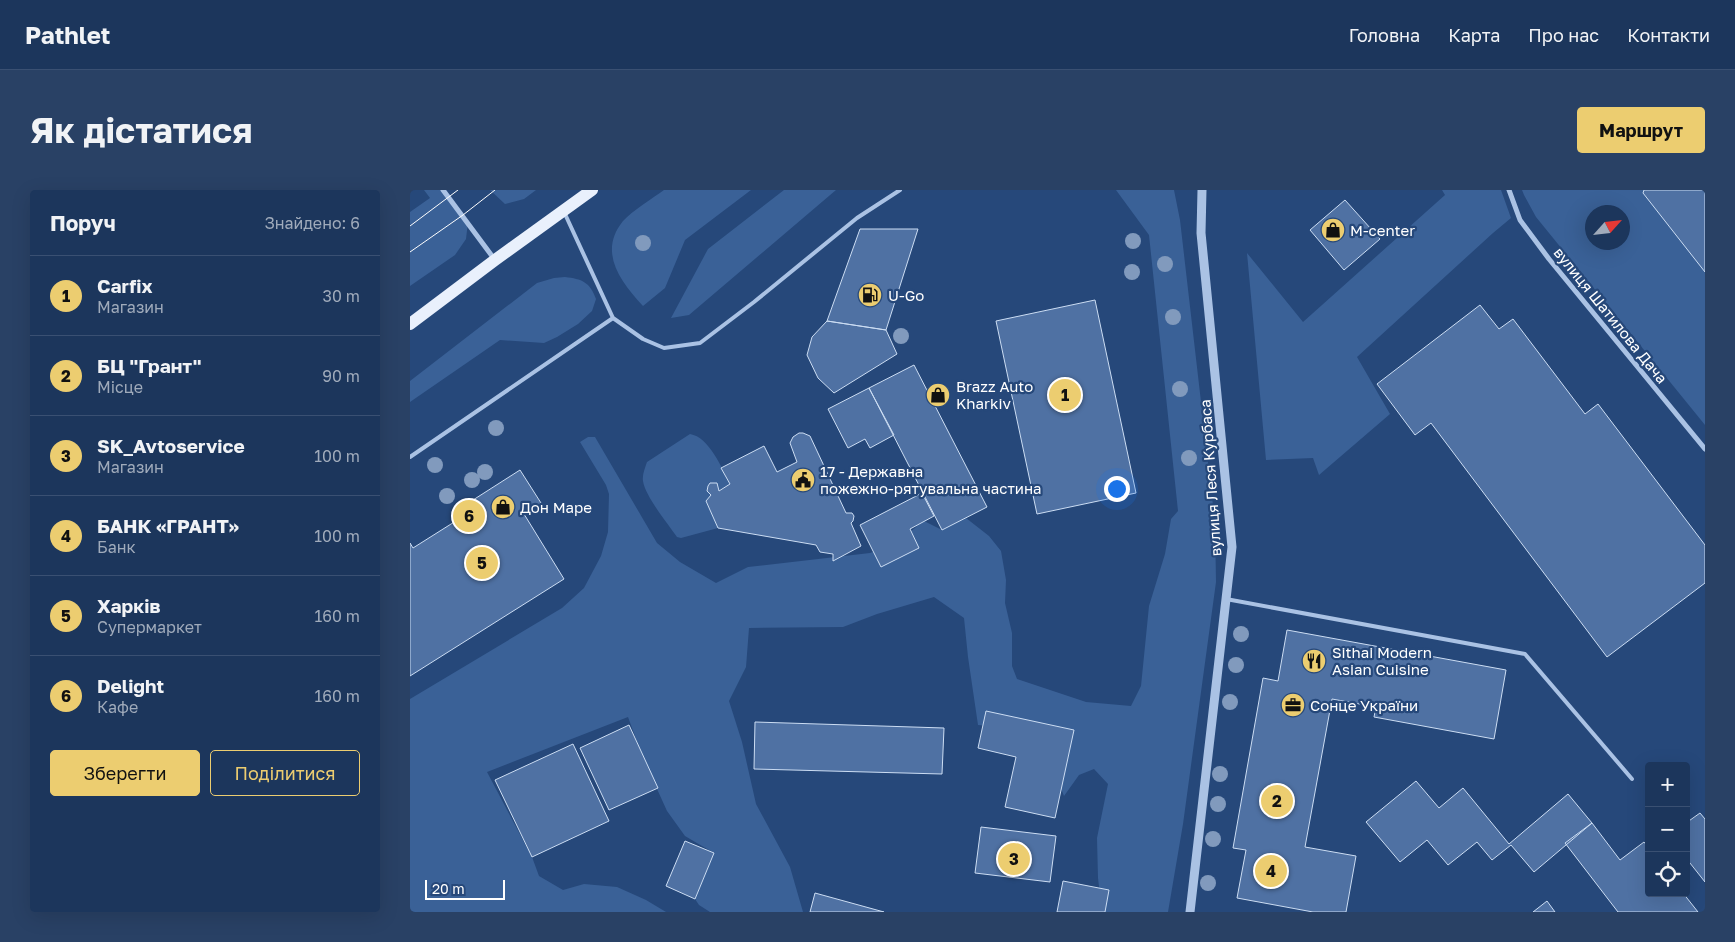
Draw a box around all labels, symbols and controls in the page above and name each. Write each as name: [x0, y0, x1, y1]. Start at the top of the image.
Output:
text: Pathlet: [25, 20, 110, 49]
text: Головна: [1349, 24, 1420, 46]
text: Карта: [1448, 24, 1500, 46]
text: Про нас: [1528, 24, 1599, 46]
text: Контакти: [1627, 24, 1710, 46]
button: Маршрут: [1577, 107, 1705, 153]
text: Як дістатися: [30, 109, 253, 151]
north arrow: [1585, 205, 1630, 250]
text: Поруч: [50, 210, 116, 236]
text: Знайдено: 6: [264, 213, 360, 233]
shop icon: M-center: [1320, 217, 1346, 243]
place label: M-center: [1350, 221, 1415, 239]
street label: вулиця Шатилова Дача: [1551, 243, 1671, 387]
text: Carfix: [97, 274, 152, 297]
fuel station icon: U-Go: [857, 282, 883, 308]
text: 1: [62, 286, 70, 306]
text: 30 m: [323, 286, 360, 306]
place label: U-Go: [888, 286, 924, 304]
text: Магазин: [97, 297, 164, 317]
text: БЦ "Грант": [97, 354, 202, 377]
text: 2: [61, 366, 71, 386]
text: 90 m: [322, 366, 360, 386]
pin: 1: [1049, 376, 1081, 414]
text: Місце: [97, 377, 143, 397]
place label: Brazz Auto Kharkiv: [956, 377, 1033, 412]
shop icon: Brazz Auto Kharkiv: [925, 382, 951, 408]
street label: вулиця Леся Курбаса: [1196, 399, 1224, 557]
text: SK_Avtoservice: [97, 434, 245, 457]
text: 3: [61, 446, 71, 466]
text: 100 m: [314, 446, 360, 466]
text: Магазин: [97, 457, 164, 477]
place label: 17 - Державна пожежно-рятувальна частина: [820, 462, 1042, 497]
public building icon: 17 - Державна пожежно-рятувальна частина: [790, 467, 816, 493]
your location: [1104, 476, 1130, 502]
shop icon: Дон Маре: [490, 494, 516, 520]
pin: 6: [453, 497, 485, 535]
place label: Дон Маре: [520, 498, 592, 516]
text: БАНК «ГРАНТ»: [97, 514, 239, 537]
text: 4: [61, 526, 71, 546]
text: 100 m: [314, 526, 360, 546]
text: Банк: [97, 537, 136, 557]
pin: 5: [466, 544, 498, 582]
text: Харків: [97, 594, 160, 617]
text: 5: [61, 606, 71, 626]
text: 160 m: [314, 606, 360, 626]
text: Супермаркет: [97, 617, 202, 637]
place label: Sithai Modern Asian Cuisine: [1332, 643, 1432, 678]
restaurant icon: Sithai Modern Asian Cuisine: [1301, 648, 1327, 674]
text: Delight: [97, 674, 164, 697]
text: 6: [61, 686, 71, 706]
text: 160 m: [314, 686, 360, 706]
office icon: Сонце України: [1280, 692, 1306, 718]
place label: Сонце України: [1310, 696, 1418, 714]
text: Кафе: [97, 697, 138, 717]
button: Зберегти: [50, 750, 200, 796]
button: Поділитися: [210, 750, 360, 796]
map controls: [1645, 762, 1690, 897]
button: +: [1645, 762, 1690, 807]
pin: 2: [1261, 782, 1293, 820]
button: −: [1645, 807, 1690, 852]
pin: 3: [998, 840, 1030, 878]
pin: 4: [1255, 852, 1287, 890]
button: locate: [1645, 852, 1690, 897]
scale bar: [425, 877, 505, 900]
text: 20 m: [432, 880, 465, 897]

